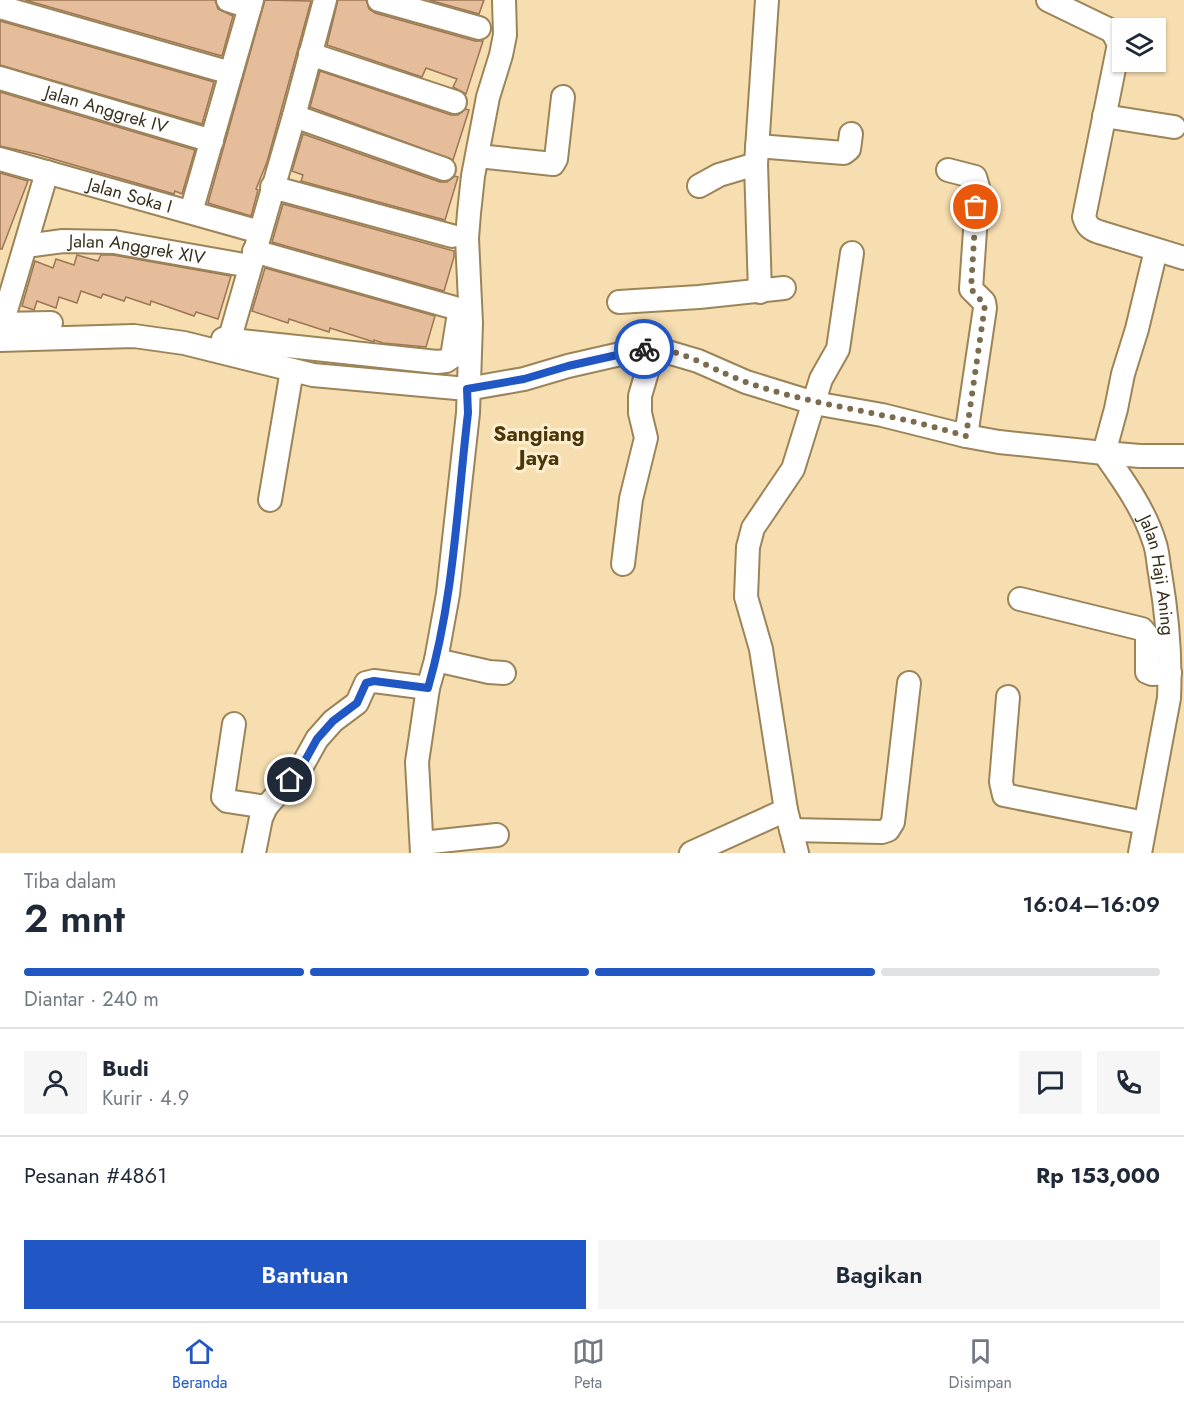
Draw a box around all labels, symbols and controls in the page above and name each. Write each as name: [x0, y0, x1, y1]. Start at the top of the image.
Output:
map controls: [1112, 18, 1166, 72]
button: layers: [1112, 18, 1166, 72]
street label: Jalan Anggrek IV: [40, 78, 171, 140]
street label: Jalan Soka I: [83, 171, 175, 220]
pin: [950, 181, 1001, 232]
icon: bag: [959, 190, 992, 223]
street label: Jalan Anggrek XIV: [67, 228, 207, 271]
courier: [614, 319, 674, 379]
icon: bike: [628, 333, 661, 366]
district label: Sangiang Jaya: [493, 419, 585, 473]
street label: Jalan Haji Aning: [1131, 509, 1181, 637]
pin: [264, 754, 315, 805]
icon: home: [273, 763, 306, 796]
text: Tiba dalam: [24, 867, 116, 896]
text: 16:04–16:09: [1022, 888, 1160, 920]
text: 2 mnt: [24, 890, 125, 947]
text: Diantar · 240 m: [24, 985, 159, 1014]
button: person: [24, 1051, 87, 1114]
button: chat: [1019, 1051, 1082, 1114]
button: phone: [1097, 1051, 1160, 1114]
text: Budi: [102, 1052, 149, 1084]
text: Kurir · 4.9: [102, 1084, 189, 1113]
text: Pesanan #4861: [24, 1159, 167, 1191]
text: Rp 153,000: [1036, 1159, 1160, 1191]
button: Bantuan: [24, 1240, 586, 1309]
button: Bagikan: [598, 1240, 1160, 1309]
tab: Beranda: [172, 1335, 228, 1394]
tab: Peta: [572, 1335, 605, 1394]
tab: Disimpan: [949, 1335, 1012, 1394]

